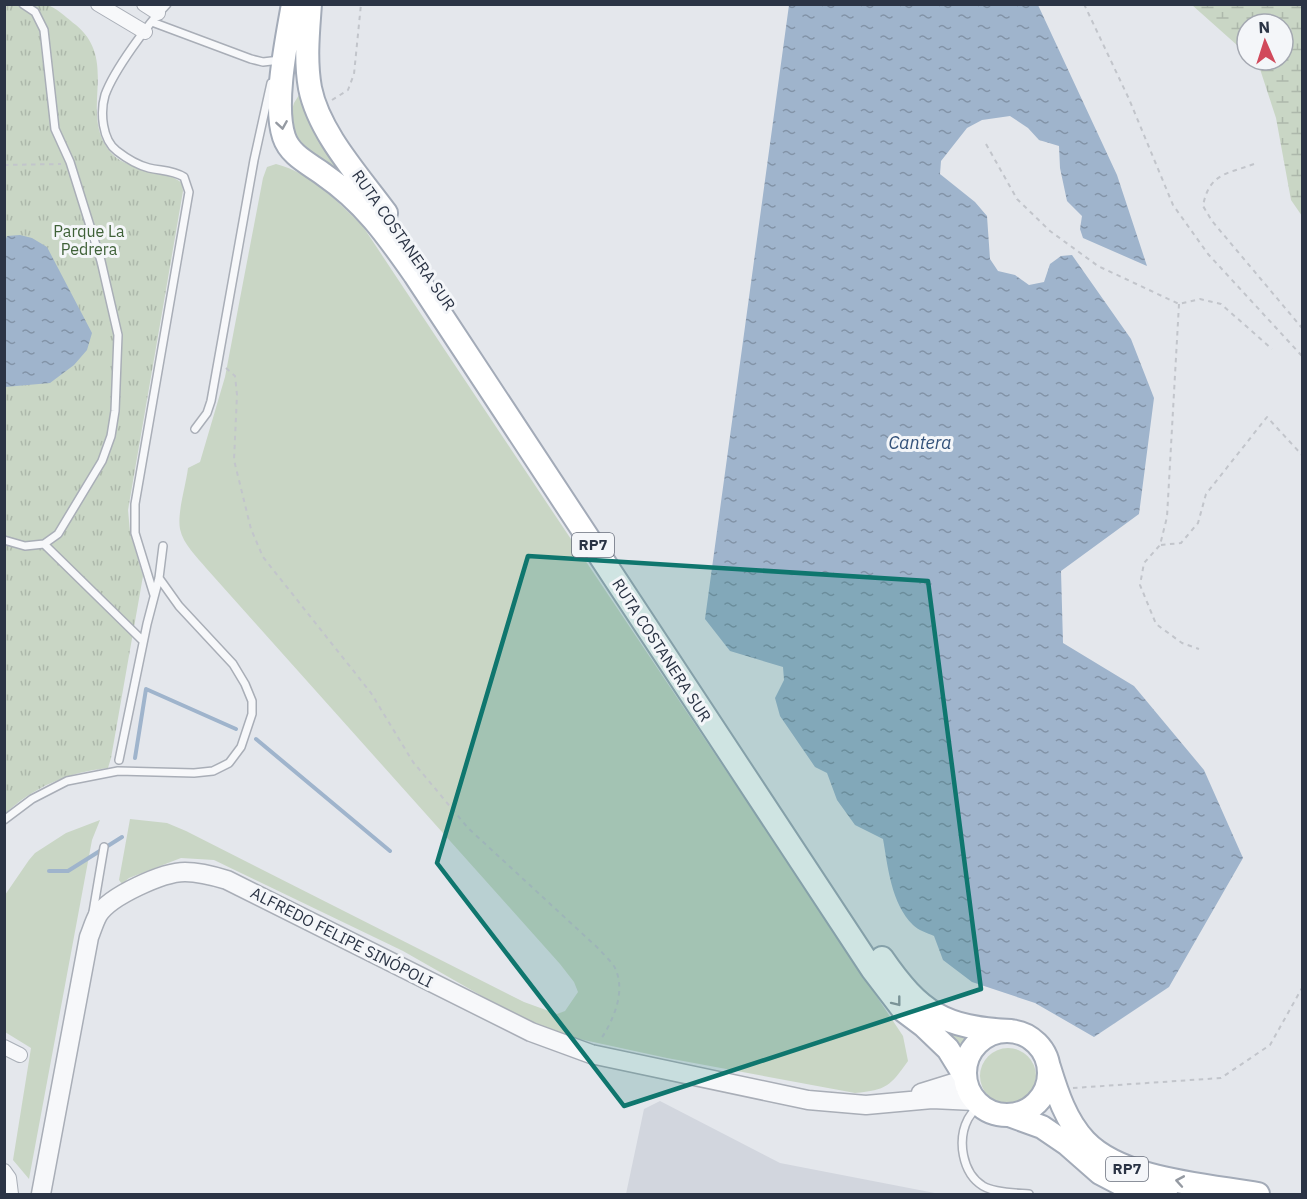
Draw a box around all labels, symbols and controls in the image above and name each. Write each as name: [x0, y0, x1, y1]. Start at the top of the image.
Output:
north arrow: [1235, 12, 1295, 72]
text: N: [1258, 17, 1271, 37]
one-way arrow: [276, 120, 288, 130]
street label: RUTA COSTANERA SUR: [348, 166, 460, 314]
park label: Parque La Pedrera: [53, 221, 125, 259]
water label: Cantera: [888, 431, 952, 454]
road number: RP7: [572, 533, 614, 557]
street label: RUTA COSTANERA SUR: [608, 575, 716, 725]
street label: ALFREDO FELIPE SINÓPOLI: [248, 881, 437, 992]
one-way arrow: [889, 995, 900, 1006]
road number: RP7: [1106, 1157, 1148, 1181]
one-way arrow: [1175, 1175, 1185, 1187]

